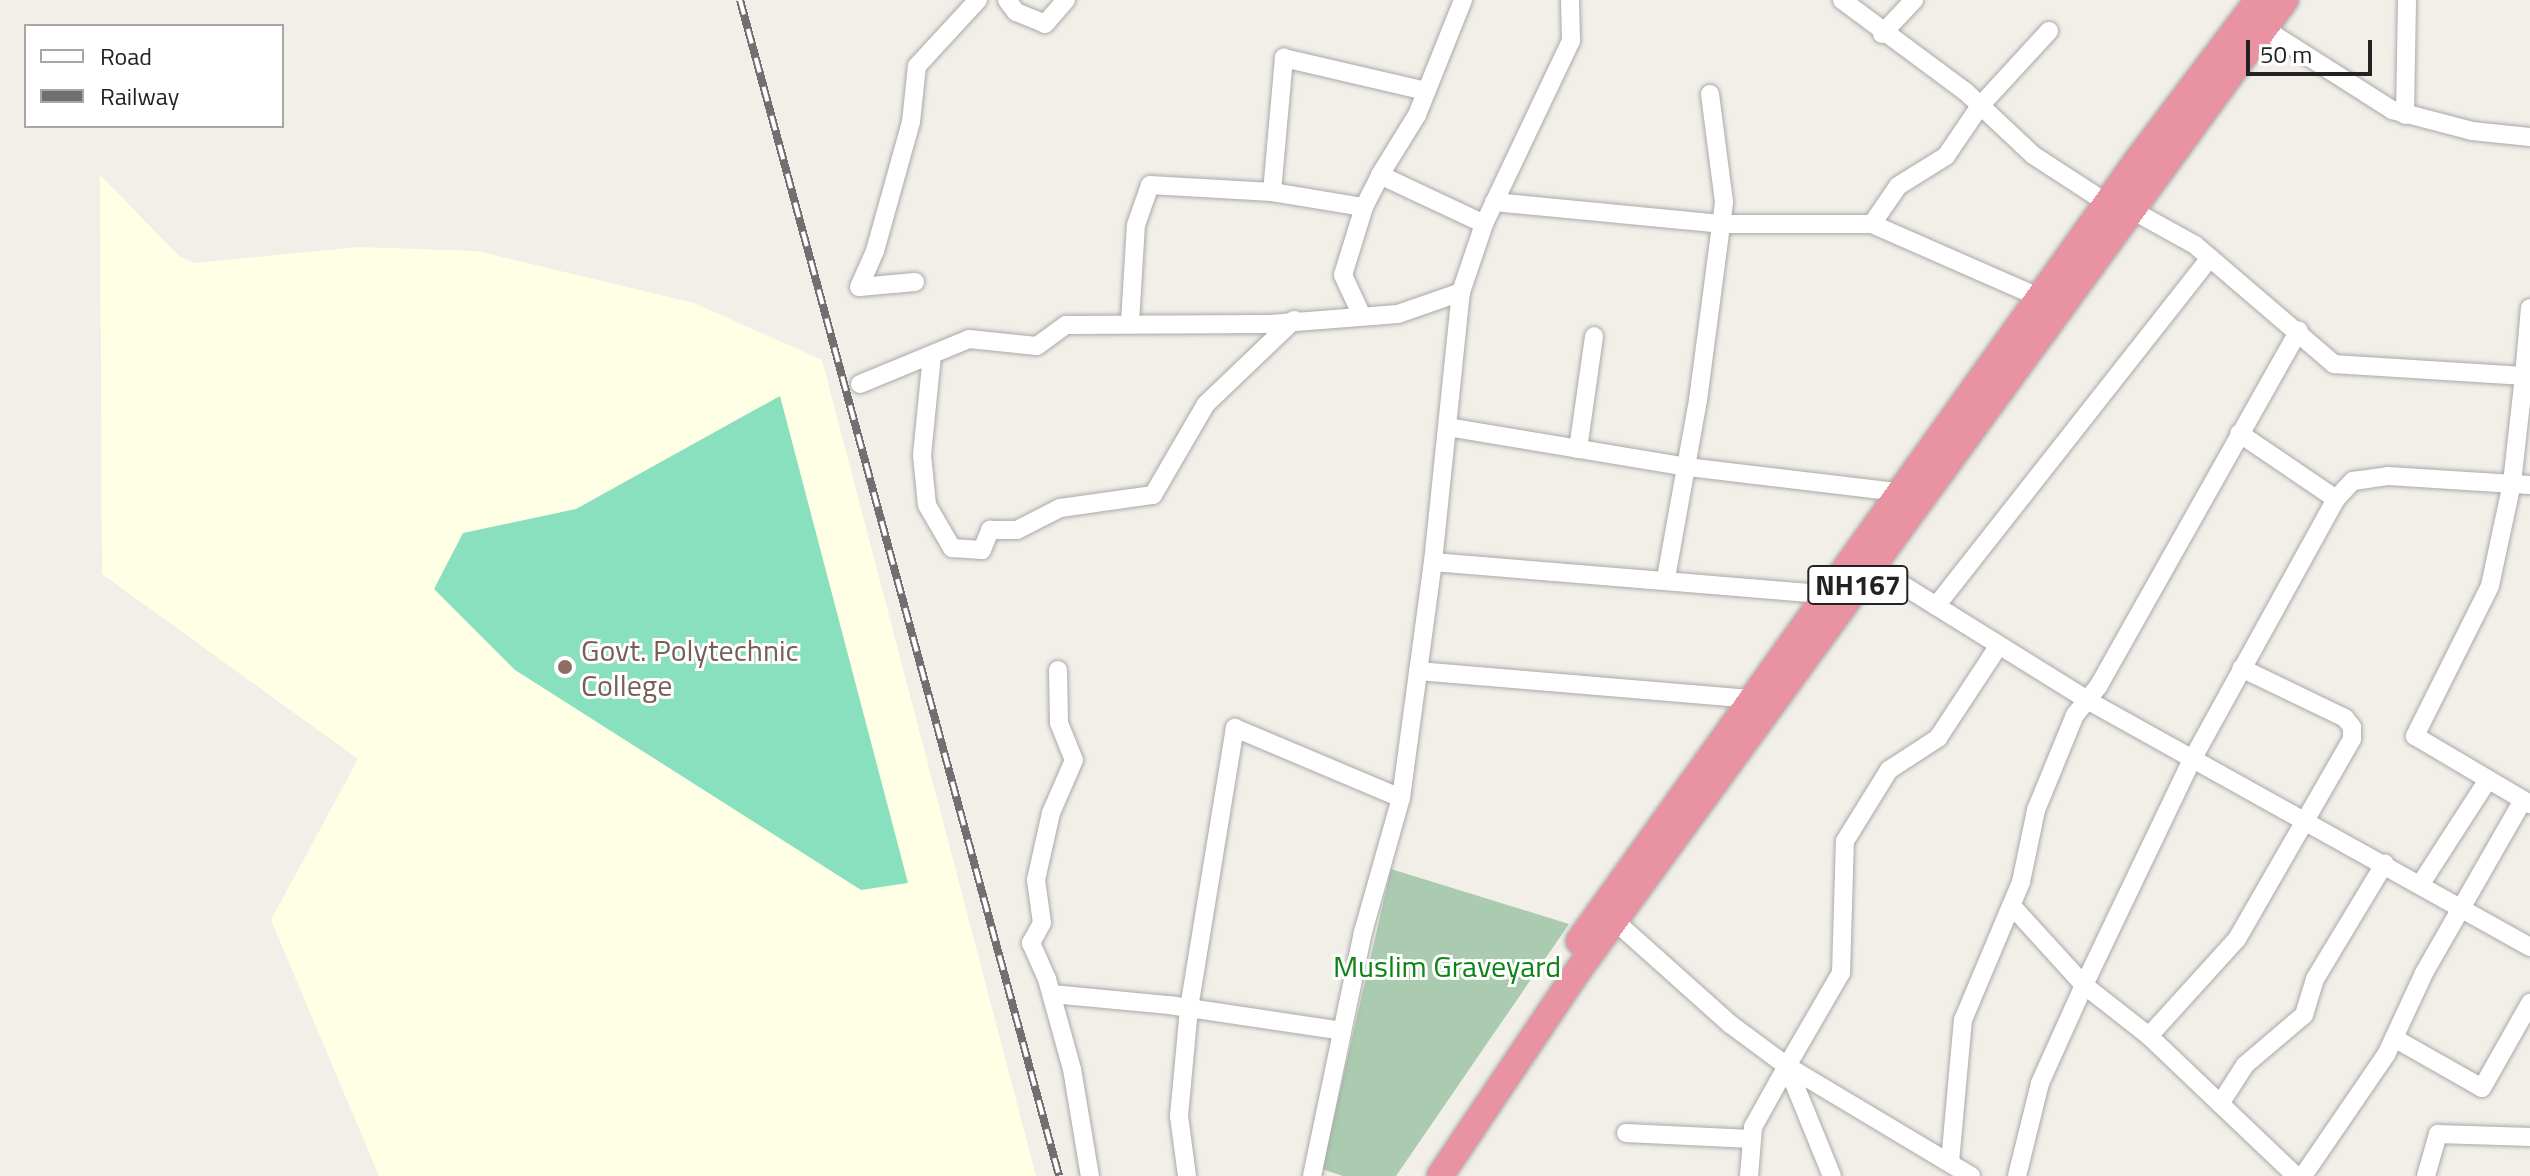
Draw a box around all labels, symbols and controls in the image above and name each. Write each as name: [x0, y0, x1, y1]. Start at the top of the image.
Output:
legend: [24, 24, 284, 128]
scale bar: [2250, 24, 2376, 74]
text: 50 m: [2260, 36, 2312, 72]
text: Road: [100, 38, 152, 74]
text: Railway: [100, 78, 179, 114]
road number: NH167: [1806, 561, 1910, 609]
place label: Govt. Polytechnic College: [581, 632, 799, 702]
marker: Govt. Polytechnic College: [556, 658, 574, 676]
park label: Muslim Graveyard: [1333, 948, 1561, 984]

